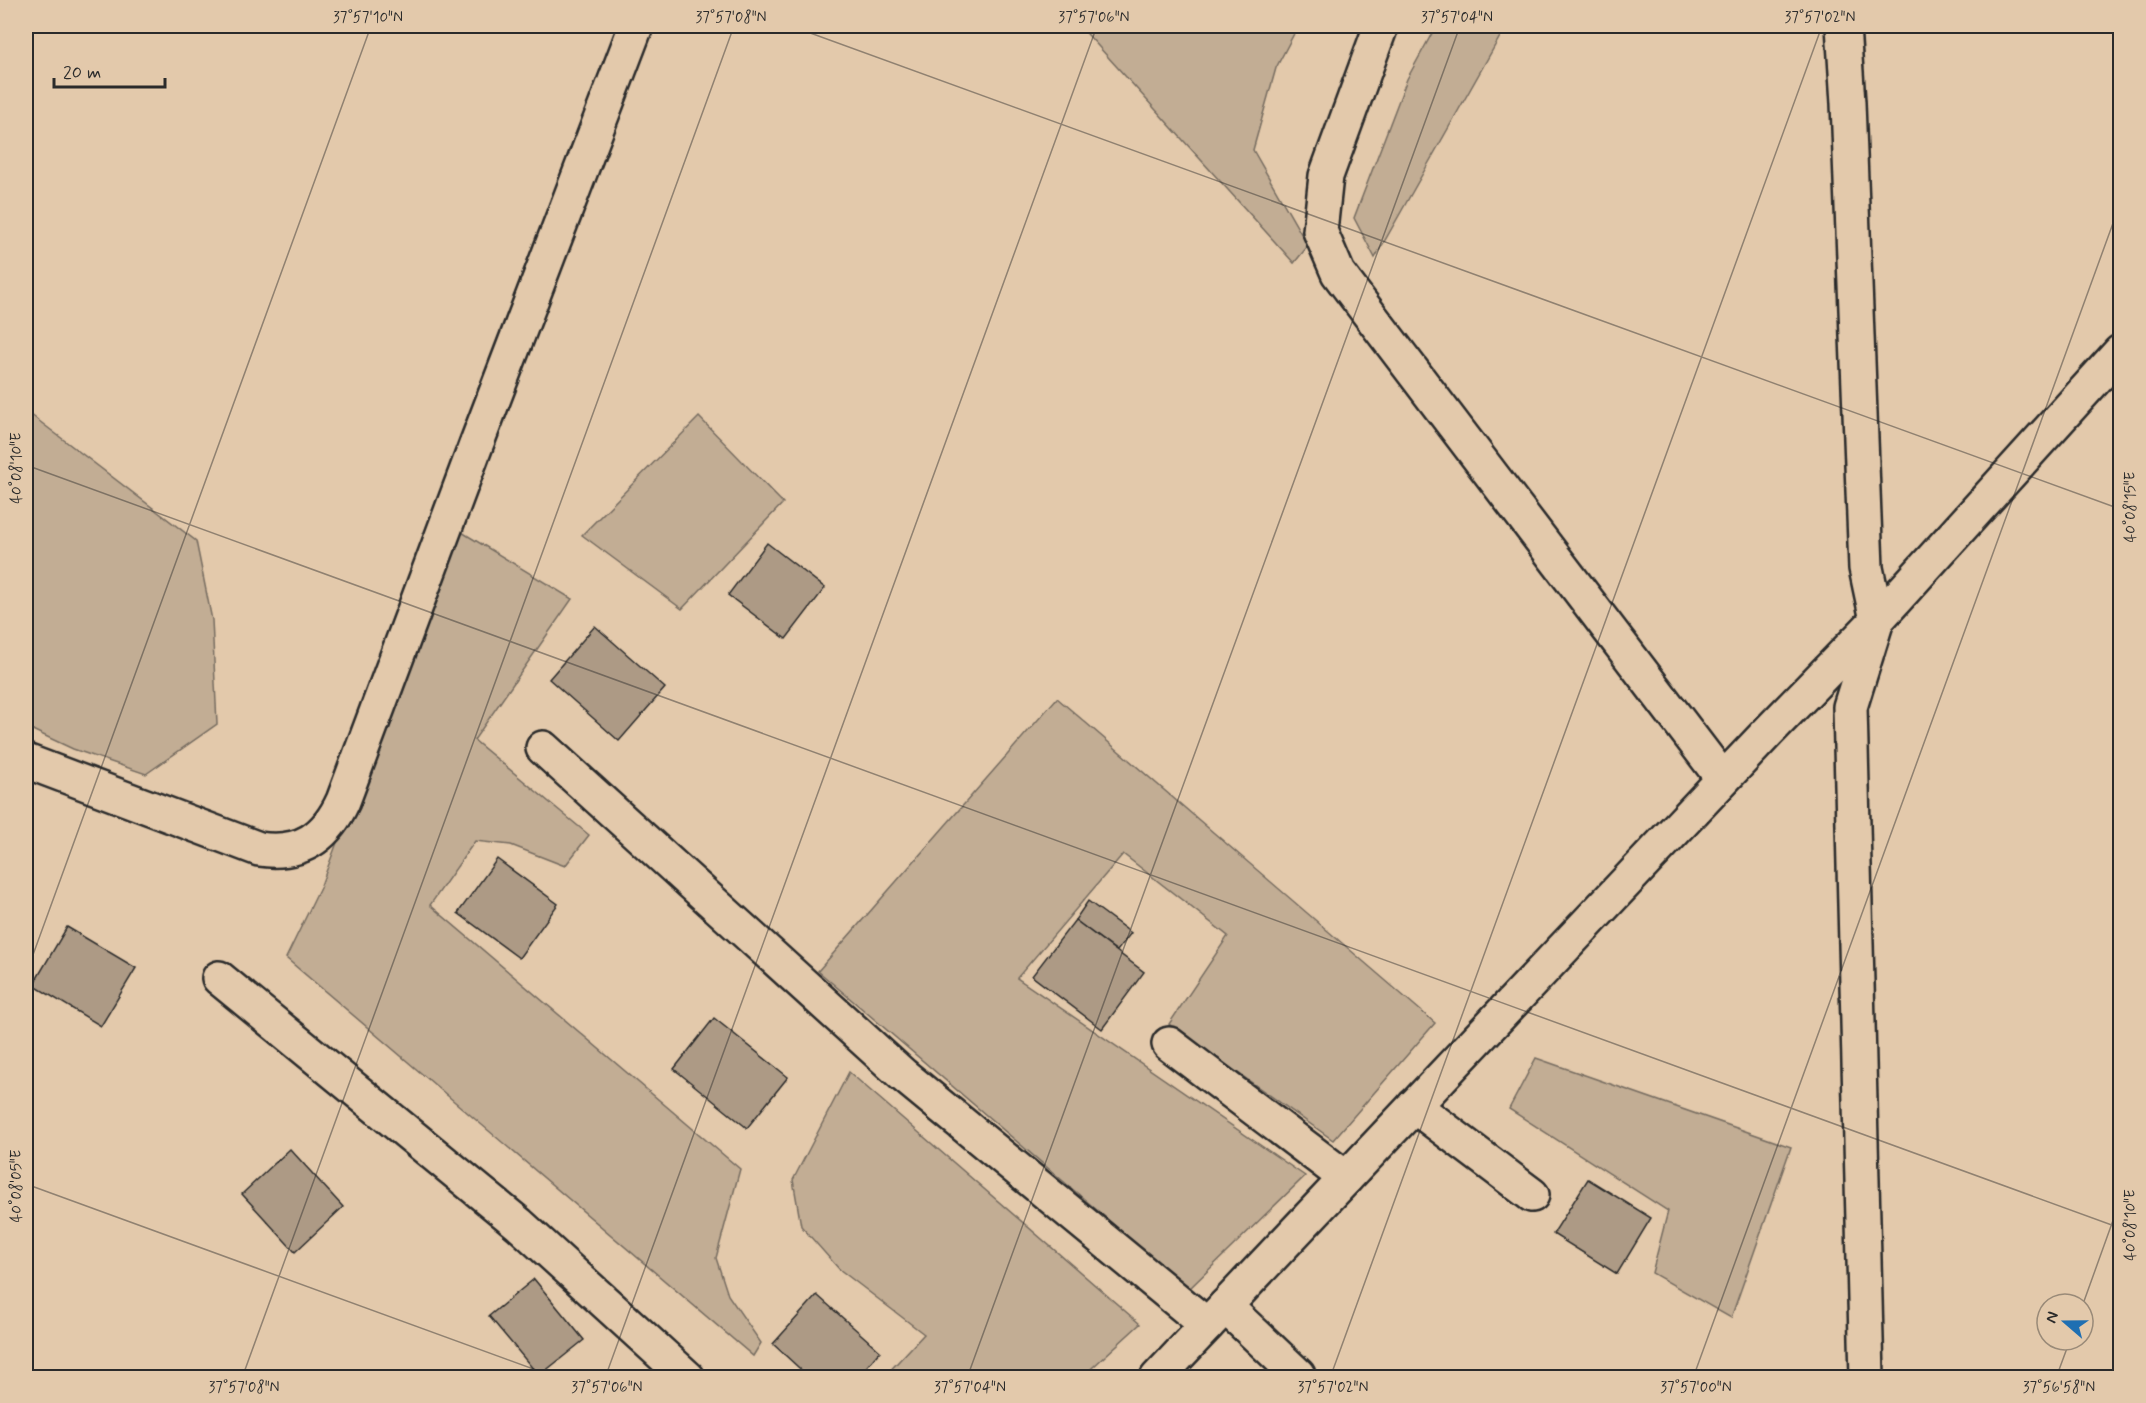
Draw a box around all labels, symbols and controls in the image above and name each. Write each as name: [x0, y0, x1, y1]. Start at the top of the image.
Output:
text: 37°57'10"N: [333, 8, 403, 28]
text: 37°57'08"N: [695, 8, 767, 28]
text: 37°57'06"N: [1058, 8, 1130, 28]
text: 37°57'04"N: [1421, 8, 1493, 28]
text: 37°57'02"N: [1785, 8, 1855, 28]
scale bar: [54, 51, 165, 89]
text: 20 m: [63, 61, 101, 85]
text: 40°08'10"E: [7, 432, 27, 504]
text: 40°08'15"E: [2121, 471, 2141, 543]
text: 40°08'05"E: [7, 1149, 27, 1222]
text: 40°08'10"E: [2121, 1189, 2141, 1261]
north arrow: [2035, 1292, 2095, 1352]
text: N: [2041, 1309, 2064, 1326]
text: 37°57'08"N: [208, 1378, 280, 1398]
text: 37°57'06"N: [571, 1378, 643, 1398]
text: 37°57'04"N: [934, 1378, 1006, 1398]
text: 37°57'02"N: [1298, 1378, 1368, 1398]
text: 37°57'00"N: [1660, 1378, 1732, 1398]
text: 37°56'58"N: [2023, 1378, 2095, 1398]

